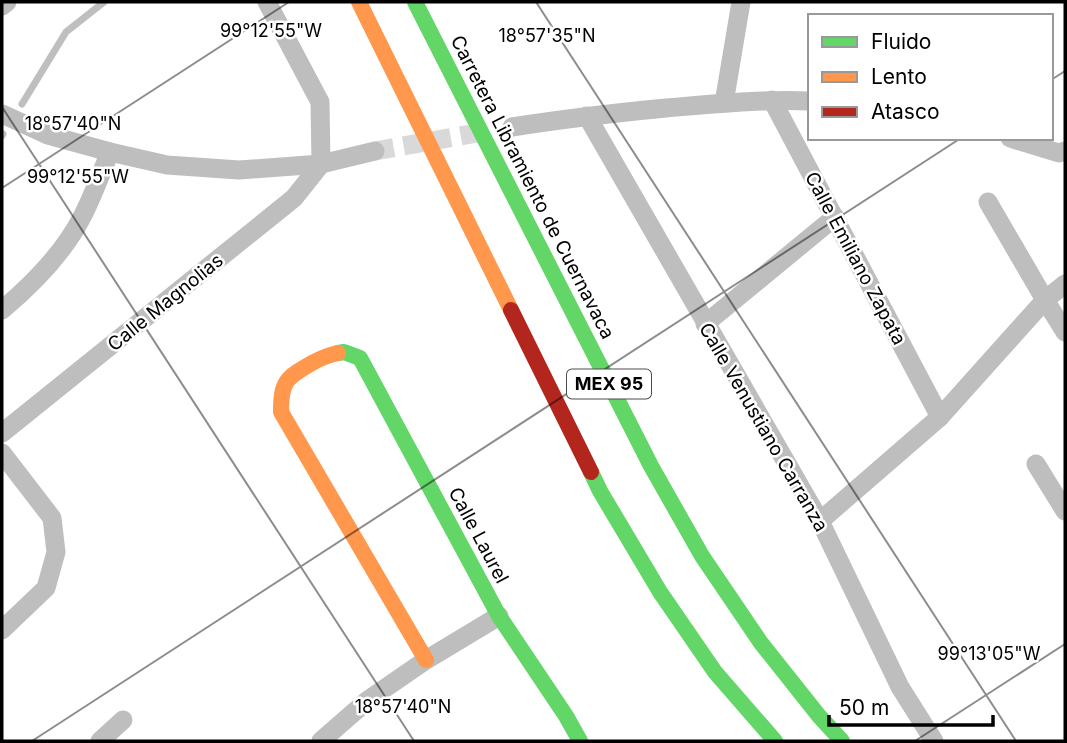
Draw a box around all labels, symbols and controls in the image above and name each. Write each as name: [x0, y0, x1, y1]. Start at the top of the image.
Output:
legend: [808, 14, 1053, 140]
text: 99°12'55"W: [220, 20, 322, 41]
text: 18°57'35"N: [499, 25, 595, 46]
text: Fluido: [871, 29, 931, 54]
street label: Carretera Libramiento de Cuernavaca: [446, 32, 619, 343]
text: Lento: [871, 64, 927, 89]
text: Atasco: [871, 99, 940, 124]
text: 18°57'40"N: [25, 113, 121, 134]
text: 99°12'55"W: [27, 166, 129, 187]
street label: Calle Emiliano Zapata: [800, 168, 911, 349]
street label: Calle Magnolias: [103, 249, 228, 356]
street label: Calle Venustiano Carranza: [694, 319, 833, 536]
road number: MEX 95: [567, 370, 651, 398]
street label: Calle Laurel: [444, 483, 513, 587]
text: 99°13'05"W: [938, 643, 1041, 664]
scale bar: [829, 684, 993, 728]
text: 50 m: [839, 695, 889, 720]
text: 18°57'40"N: [355, 696, 451, 717]

